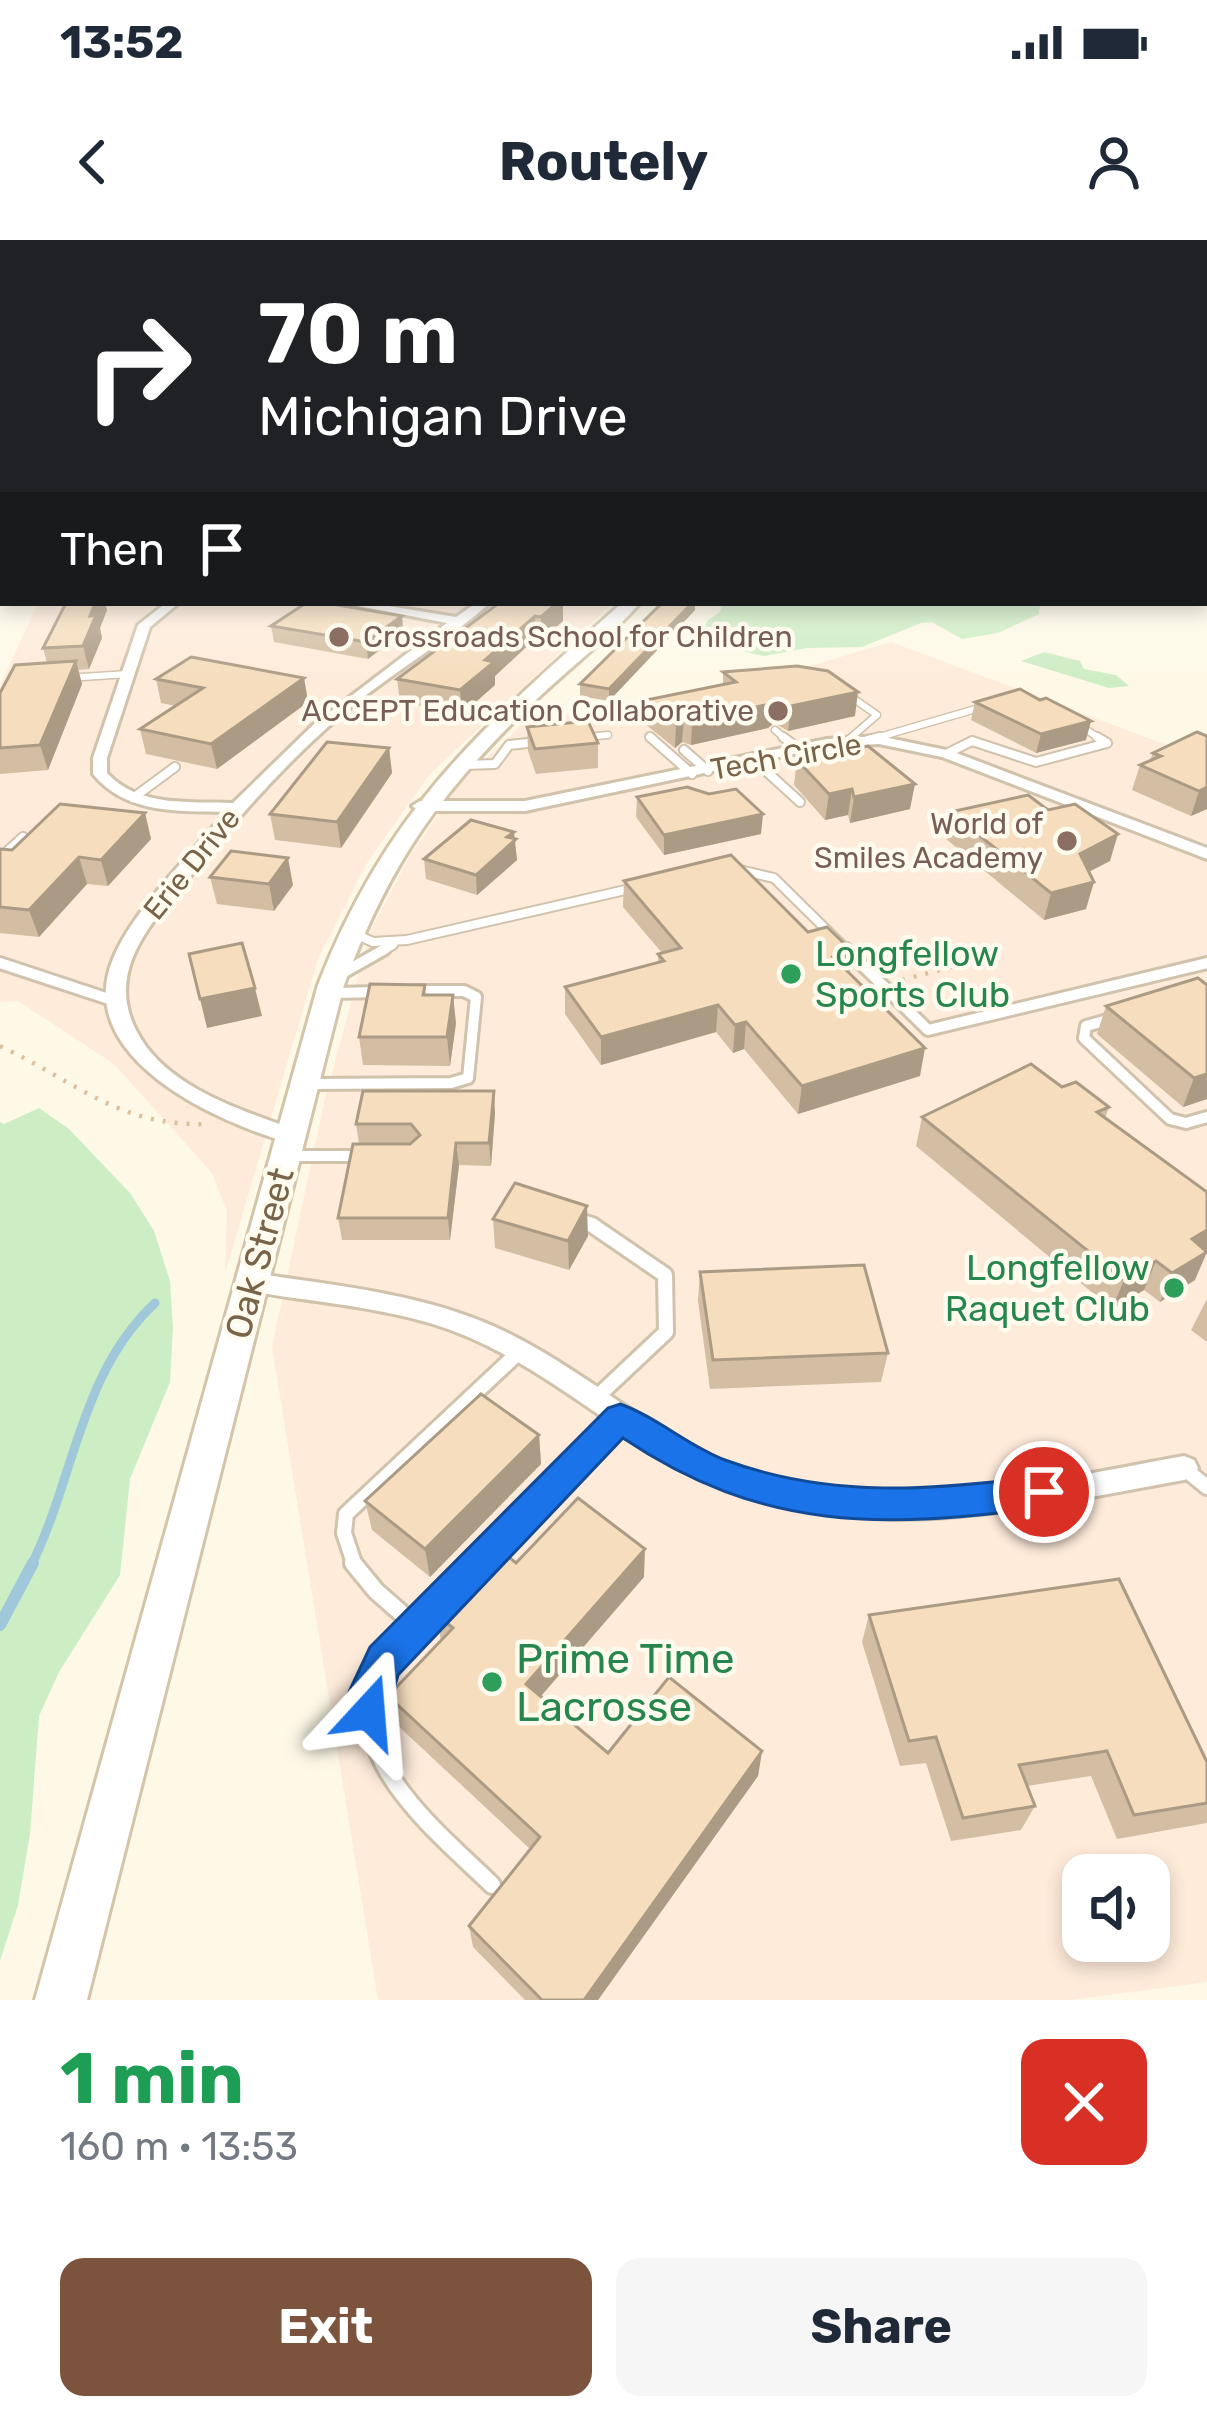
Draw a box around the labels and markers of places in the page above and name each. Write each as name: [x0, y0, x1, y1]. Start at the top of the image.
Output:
place label: Crossroads School for Children: [363, 619, 793, 655]
marker: Crossroads School for Children: [326, 624, 352, 650]
place label: ACCEPT Education Collaborative: [301, 693, 754, 729]
marker: ACCEPT Education Collaborative: [765, 698, 791, 724]
place label: World of Smiles Academy: [814, 806, 1043, 876]
marker: World of Smiles Academy: [1054, 828, 1080, 854]
place label: Longfellow Sports Club: [815, 932, 1010, 1016]
marker: Longfellow Sports Club: [778, 961, 804, 987]
place label: Longfellow Raquet Club: [945, 1246, 1150, 1330]
marker: Longfellow Raquet Club: [1161, 1275, 1187, 1301]
pin: [993, 1441, 1095, 1543]
place label: Prime Time Lacrosse: [516, 1634, 734, 1732]
marker: Prime Time Lacrosse: [479, 1669, 505, 1695]

